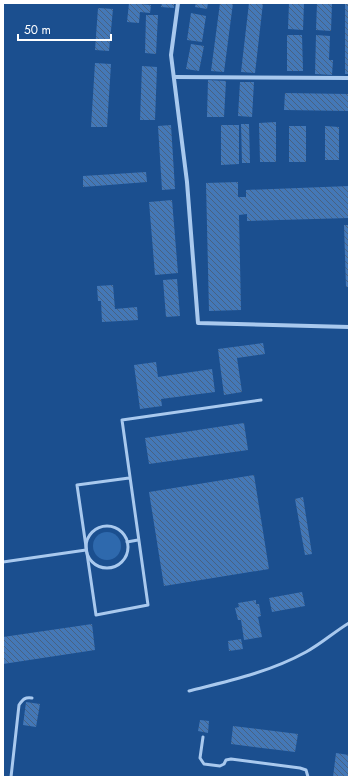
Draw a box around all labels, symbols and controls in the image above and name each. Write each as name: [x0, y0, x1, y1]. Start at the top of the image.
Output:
scale bar: [18, 16, 111, 42]
text: 50 m: [24, 21, 51, 39]

